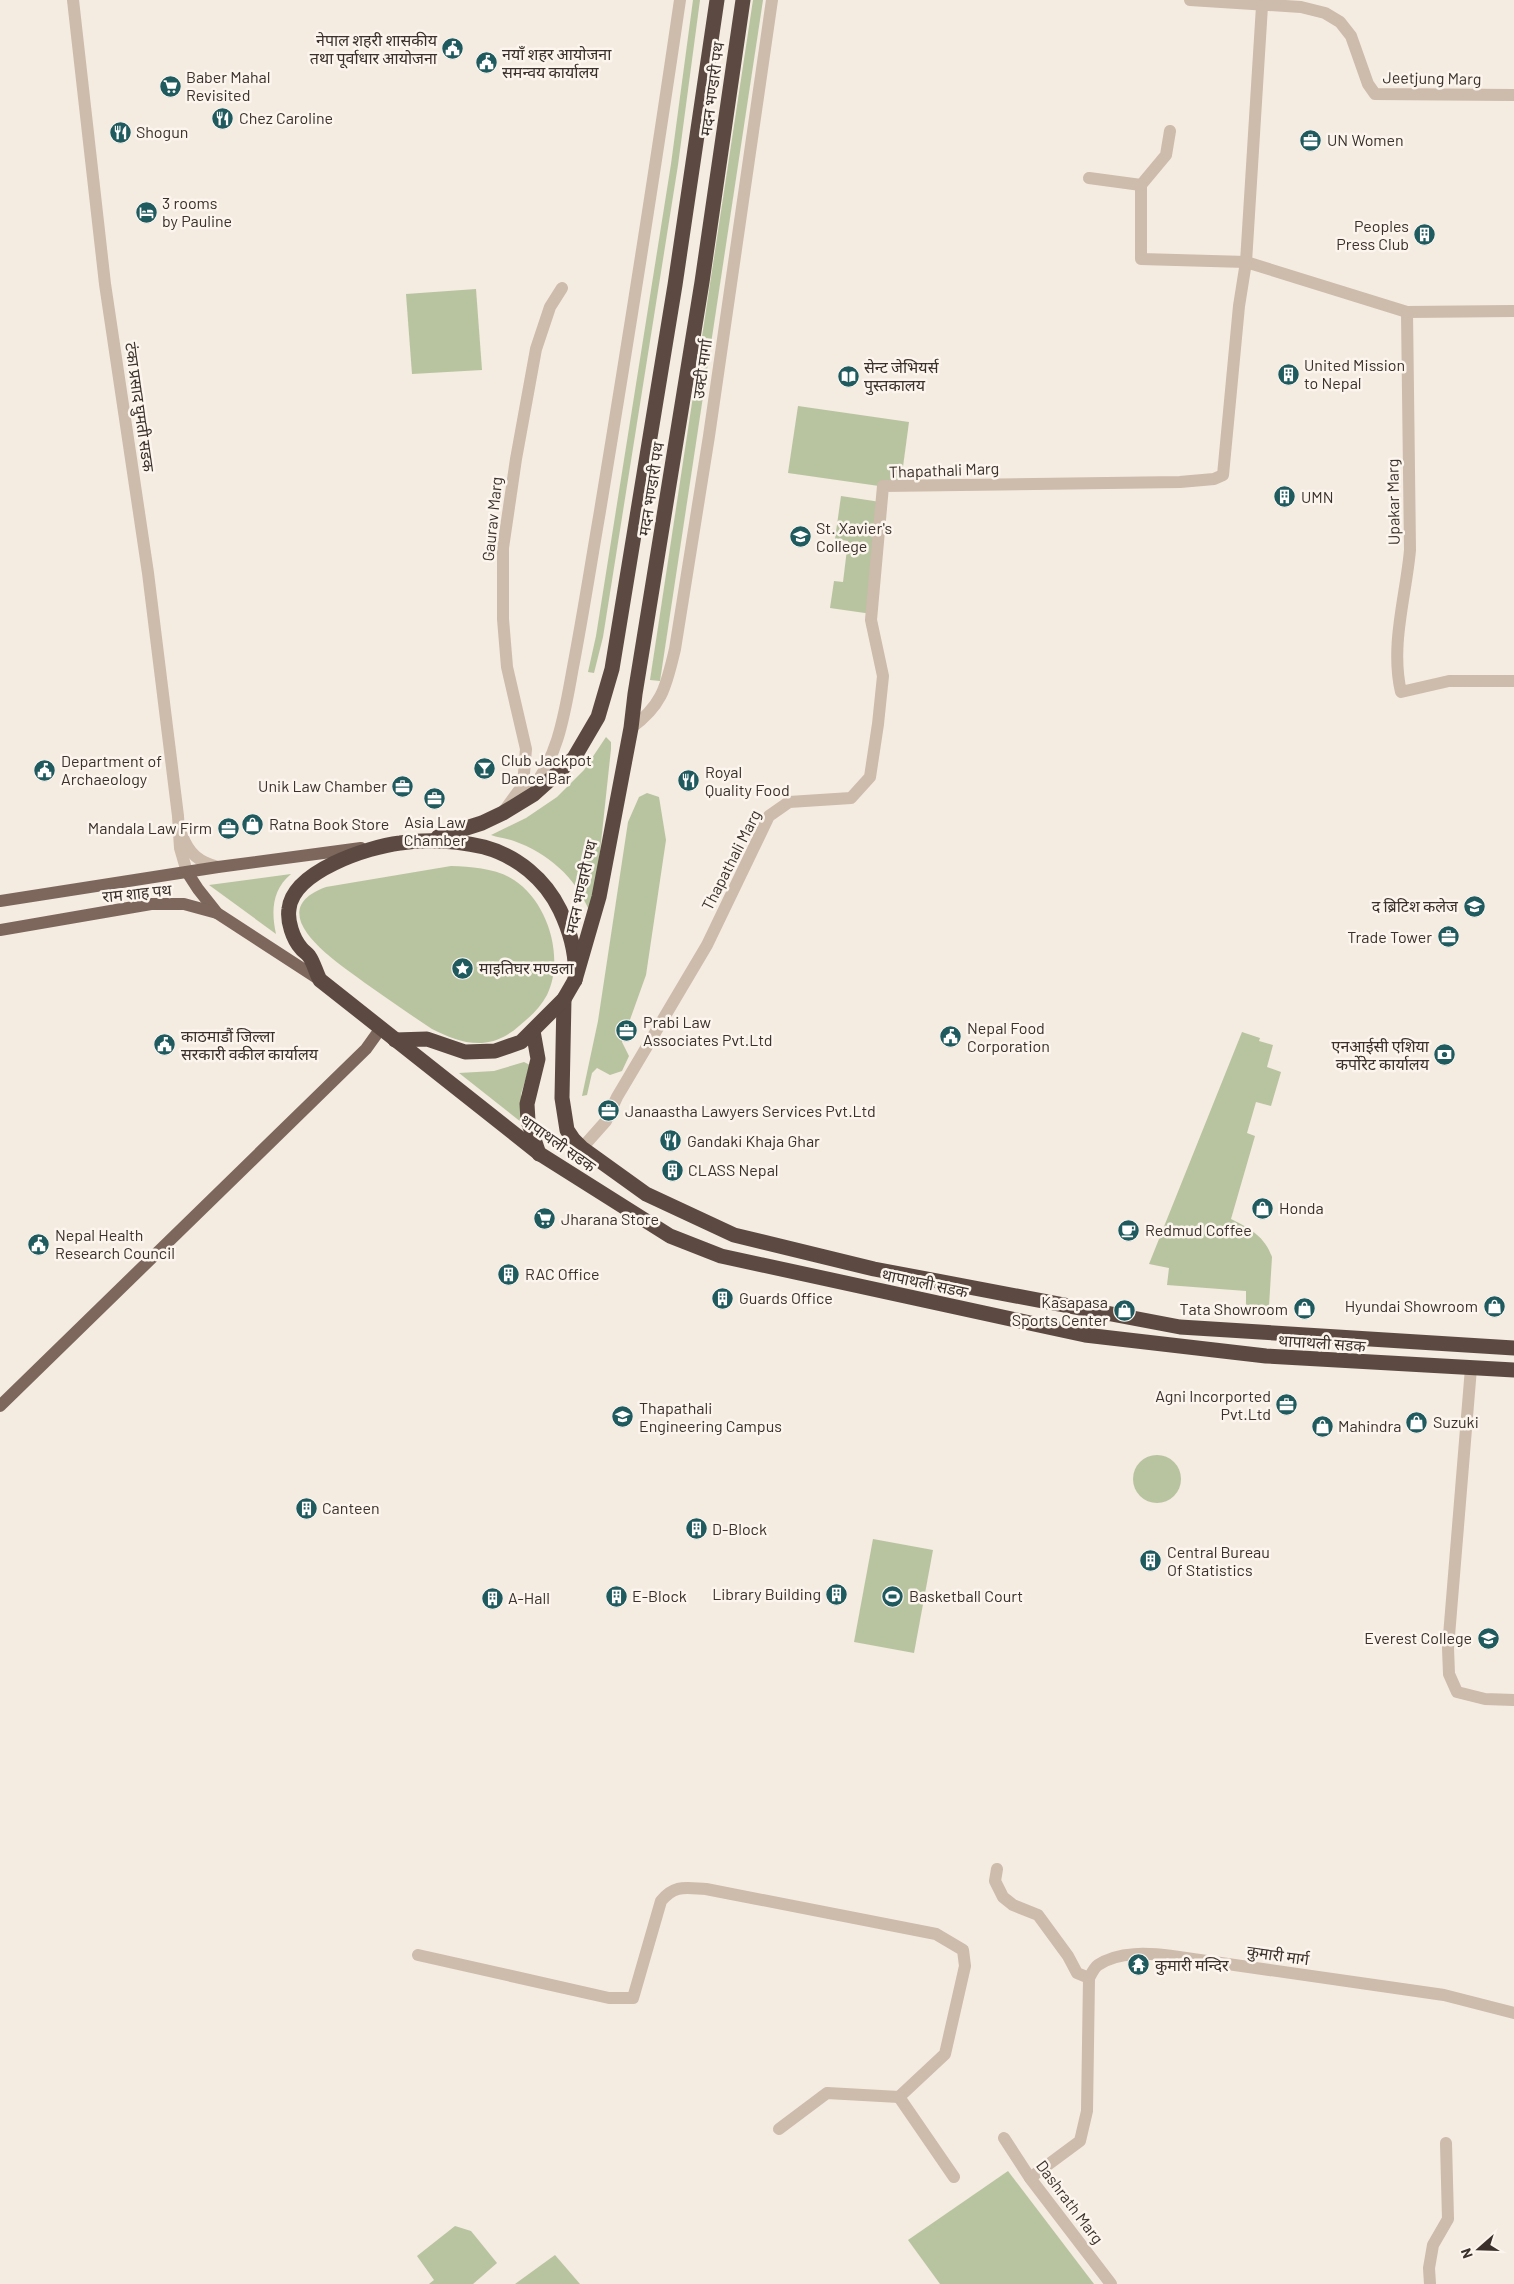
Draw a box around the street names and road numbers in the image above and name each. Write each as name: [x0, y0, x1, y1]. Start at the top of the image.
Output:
street label: मदन भण्डारी पथ: [695, 40, 728, 137]
street label: Jeetjung Marg: [1382, 67, 1482, 88]
street label: उक्टी मार्गा: [688, 337, 715, 400]
street label: टंका प्रसाद घुमती सडक: [120, 341, 159, 474]
street label: मदन भण्डारी पथ: [634, 440, 667, 537]
street label: Thapathali Marg: [889, 458, 999, 481]
street label: Upakar Marg: [1382, 459, 1403, 545]
street label: Gaurav Marg: [478, 476, 505, 562]
street label: Thapathali Marg: [697, 806, 764, 913]
street label: मदन भण्डारी पथ: [561, 838, 601, 935]
street label: राम शाह पथ: [101, 879, 173, 906]
street label: थापाथली सडक: [517, 1110, 600, 1176]
street label: थापाथली सडक: [880, 1264, 971, 1301]
street label: थापाथली सडक: [1278, 1330, 1367, 1355]
street label: कुमारी मार्ग: [1245, 1941, 1311, 1970]
street label: Dashrath Marg: [1033, 2156, 1108, 2247]

